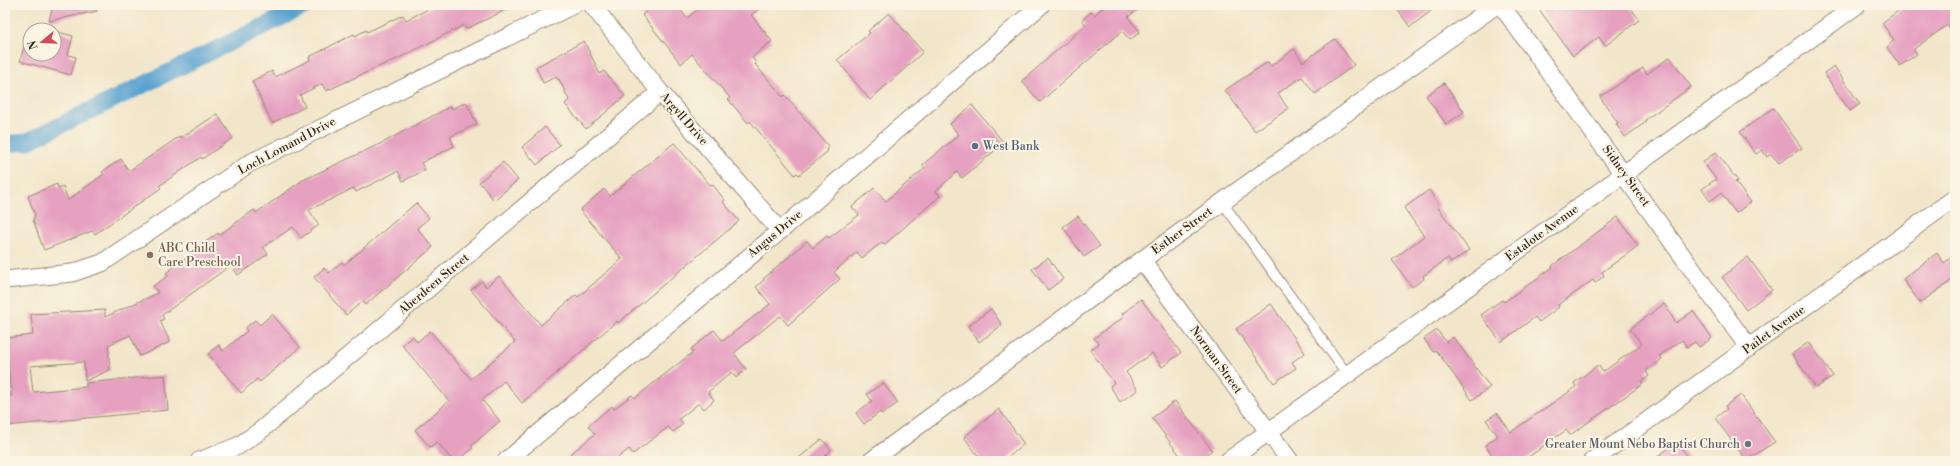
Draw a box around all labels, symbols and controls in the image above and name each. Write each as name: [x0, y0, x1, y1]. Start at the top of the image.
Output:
north arrow: [22, 22, 62, 62]
text: N: [25, 38, 42, 51]
street label: Argyll Drive: [656, 89, 711, 149]
street label: Loch Lomand Drive: [236, 114, 338, 178]
place label: West Bank: [982, 139, 1040, 154]
marker: West Bank: [970, 141, 980, 151]
street label: Sidney Street: [1599, 143, 1654, 210]
street label: Estalote Avenue: [1503, 201, 1581, 265]
street label: Esther Street: [1149, 203, 1216, 258]
street label: Angus Drive: [744, 207, 805, 262]
place label: ABC Child Care Preschool: [157, 241, 241, 270]
marker: ABC Child Care Preschool: [145, 250, 155, 260]
street label: Aberdeen Street: [395, 250, 473, 318]
street label: Pailet Avenue: [1740, 302, 1808, 358]
street label: Norman Street: [1186, 323, 1246, 397]
place label: Greater Mount Nebo Baptist Church: [1545, 437, 1740, 452]
marker: Greater Mount Nebo Baptist Church: [1743, 439, 1753, 449]

